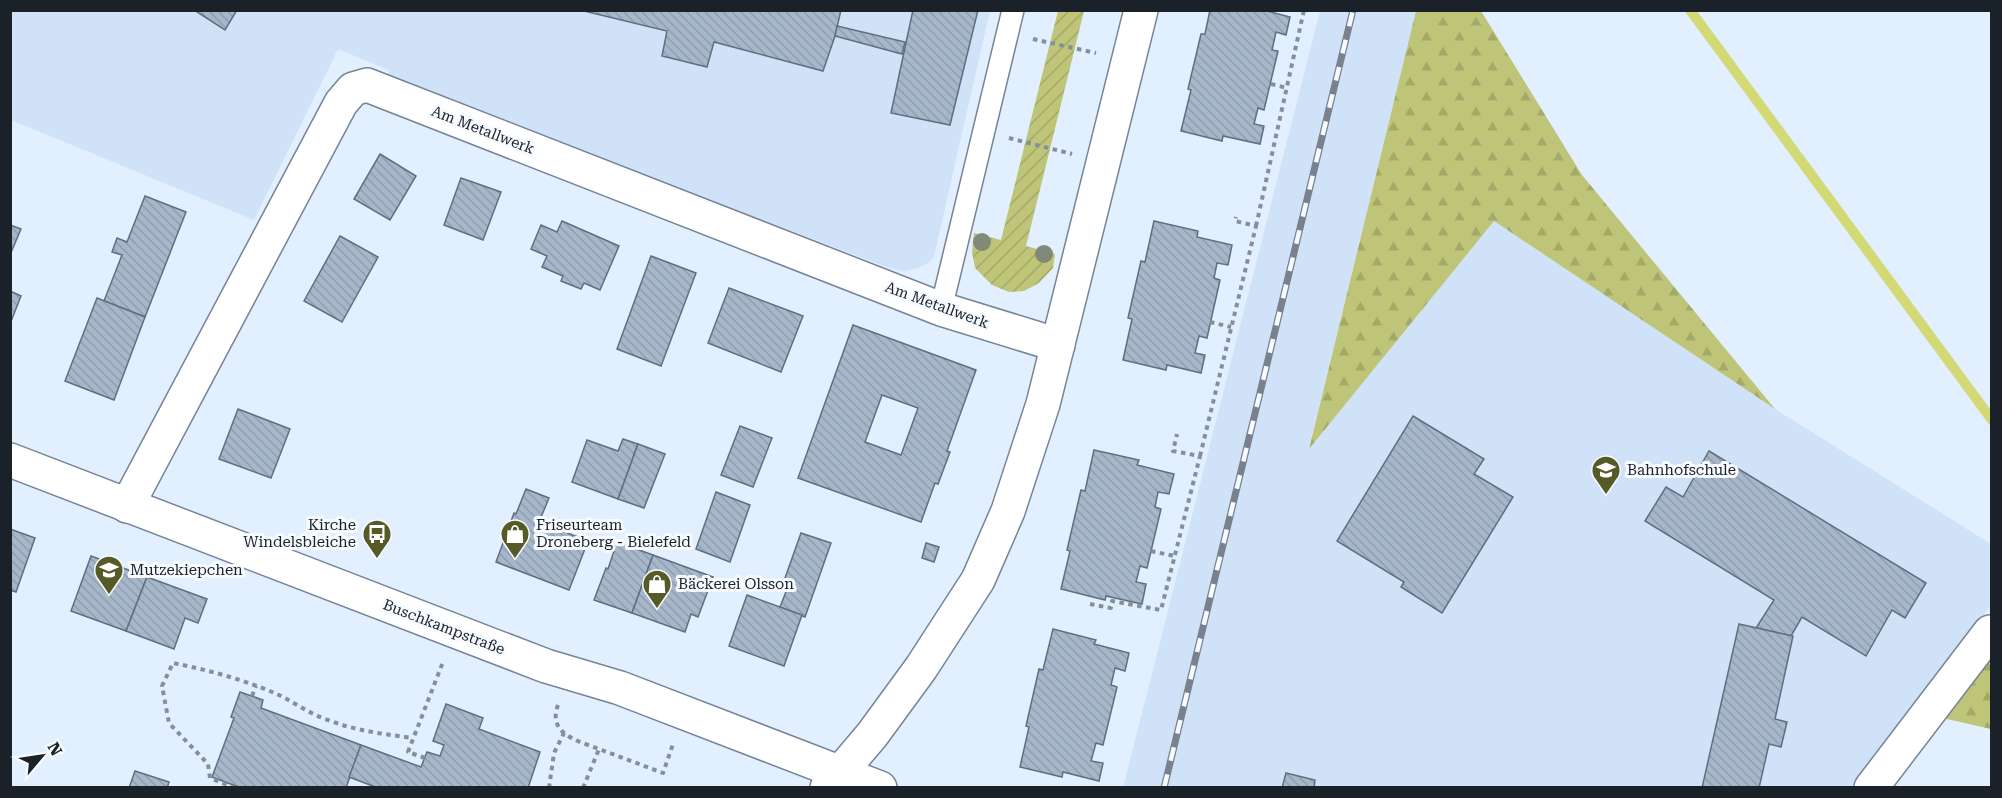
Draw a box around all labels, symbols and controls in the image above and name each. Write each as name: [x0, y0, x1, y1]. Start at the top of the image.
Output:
street label: Am Metallwerk: [429, 102, 538, 158]
street label: Am Metallwerk: [883, 278, 992, 332]
school or university icon: Bahnhofschule: [1590, 454, 1622, 496]
place label: Bahnhofschule: [1627, 461, 1736, 479]
place label: Kirche Windelsbleiche: [243, 516, 356, 551]
place label: Friseurteam Droneberg - Bielefeld: [536, 516, 691, 551]
bus stop icon: Kirche Windelsbleiche: [361, 518, 393, 560]
shop icon: Friseurteam Droneberg - Bielefeld: [499, 518, 531, 560]
school or university icon: Mutzekiepchen: [93, 554, 125, 596]
place label: Mutzekiepchen: [130, 561, 243, 579]
shop icon: Bäckerei Olsson: [641, 568, 673, 610]
place label: Bäckerei Olsson: [678, 575, 794, 593]
street label: Buschkampstraße: [380, 595, 508, 659]
north arrow: [12, 726, 72, 786]
text: N: [43, 739, 66, 759]

